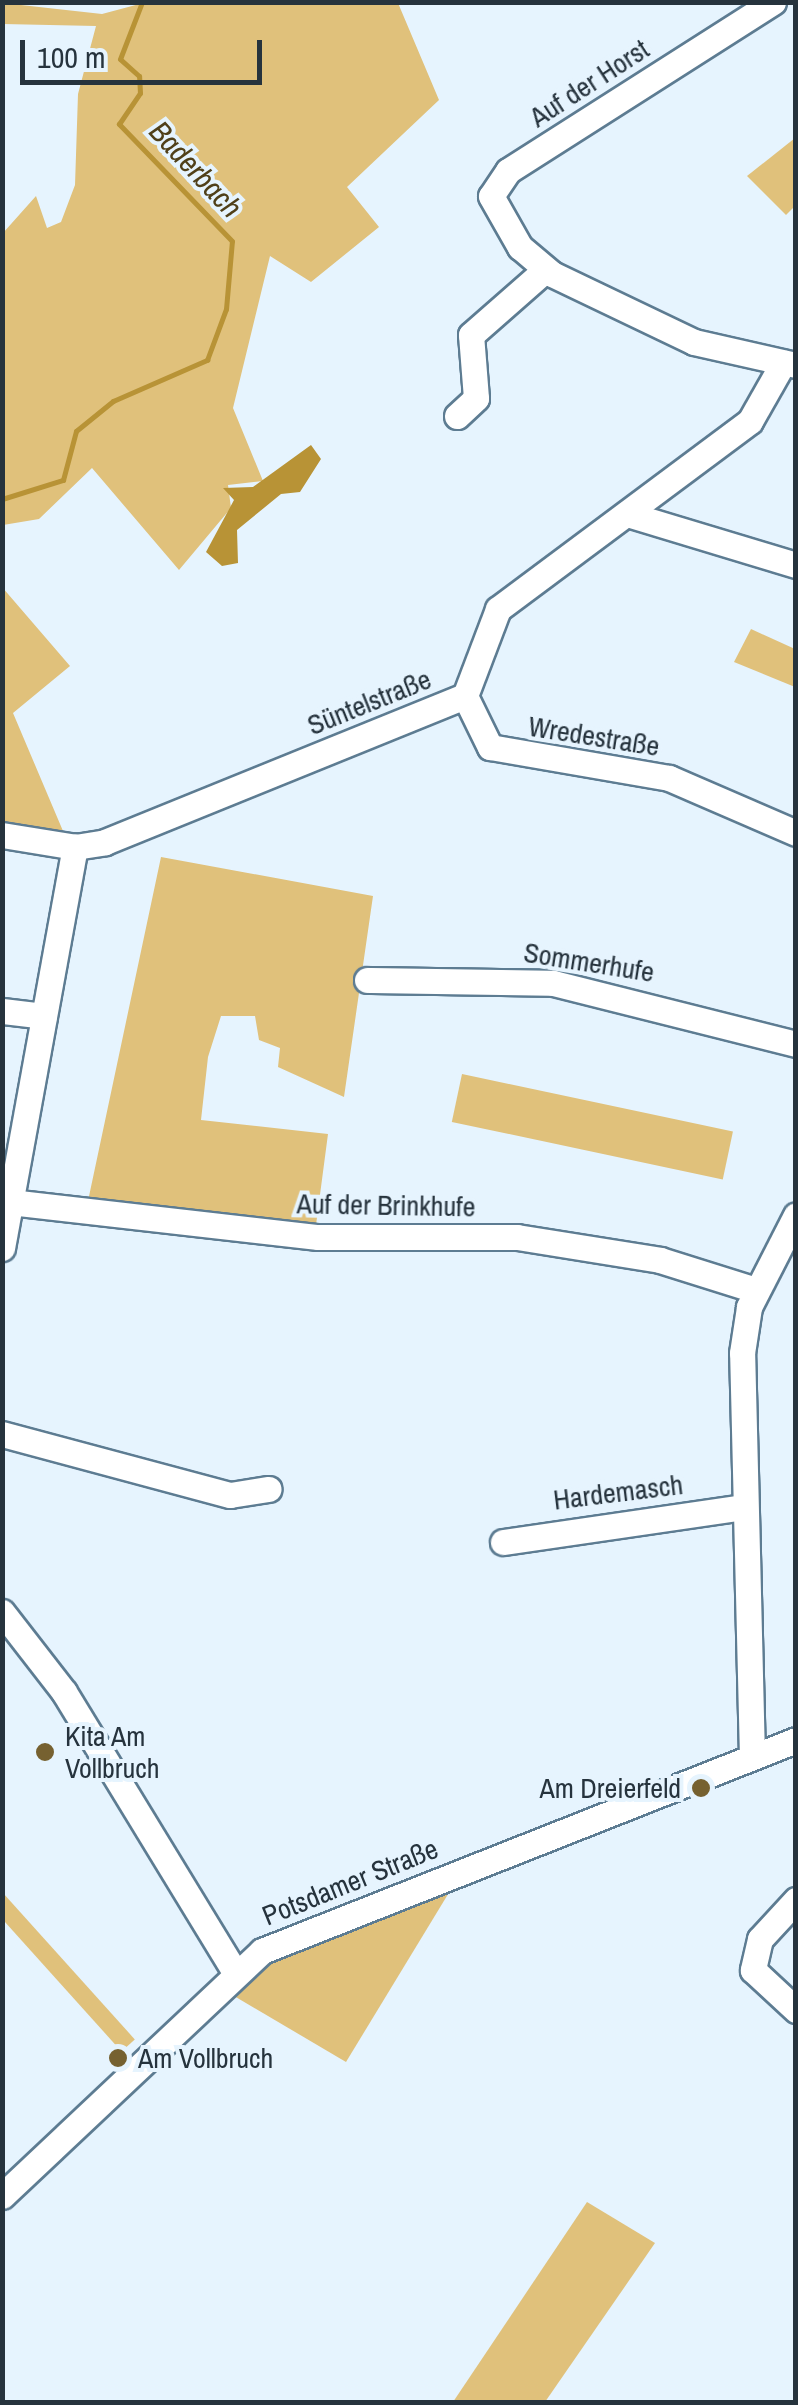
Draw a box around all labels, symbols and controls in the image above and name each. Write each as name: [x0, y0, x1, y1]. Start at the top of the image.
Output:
scale bar: [25, 20, 268, 82]
street label: Auf der Horst: [523, 32, 655, 134]
text: 100 m: [37, 37, 105, 77]
water label: Baderbach: [142, 113, 250, 225]
street label: Süntelstraße: [302, 662, 436, 742]
street label: Wredestraße: [526, 709, 662, 763]
street label: Sommerhufe: [521, 935, 657, 989]
street label: Auf der Brinkhufe: [296, 1187, 476, 1223]
street label: Hardemasch: [551, 1467, 685, 1517]
place label: Kita Am Vollbruch: [65, 1719, 159, 1785]
marker: Kita Am Vollbruch: [34, 1741, 56, 1763]
place label: Am Dreierfeld: [539, 1771, 681, 1805]
marker: Am Dreierfeld: [690, 1777, 712, 1799]
street label: Potsdamer Straße: [257, 1832, 443, 1932]
place label: Am Vollbruch: [138, 2041, 273, 2075]
marker: Am Vollbruch: [107, 2047, 129, 2069]

